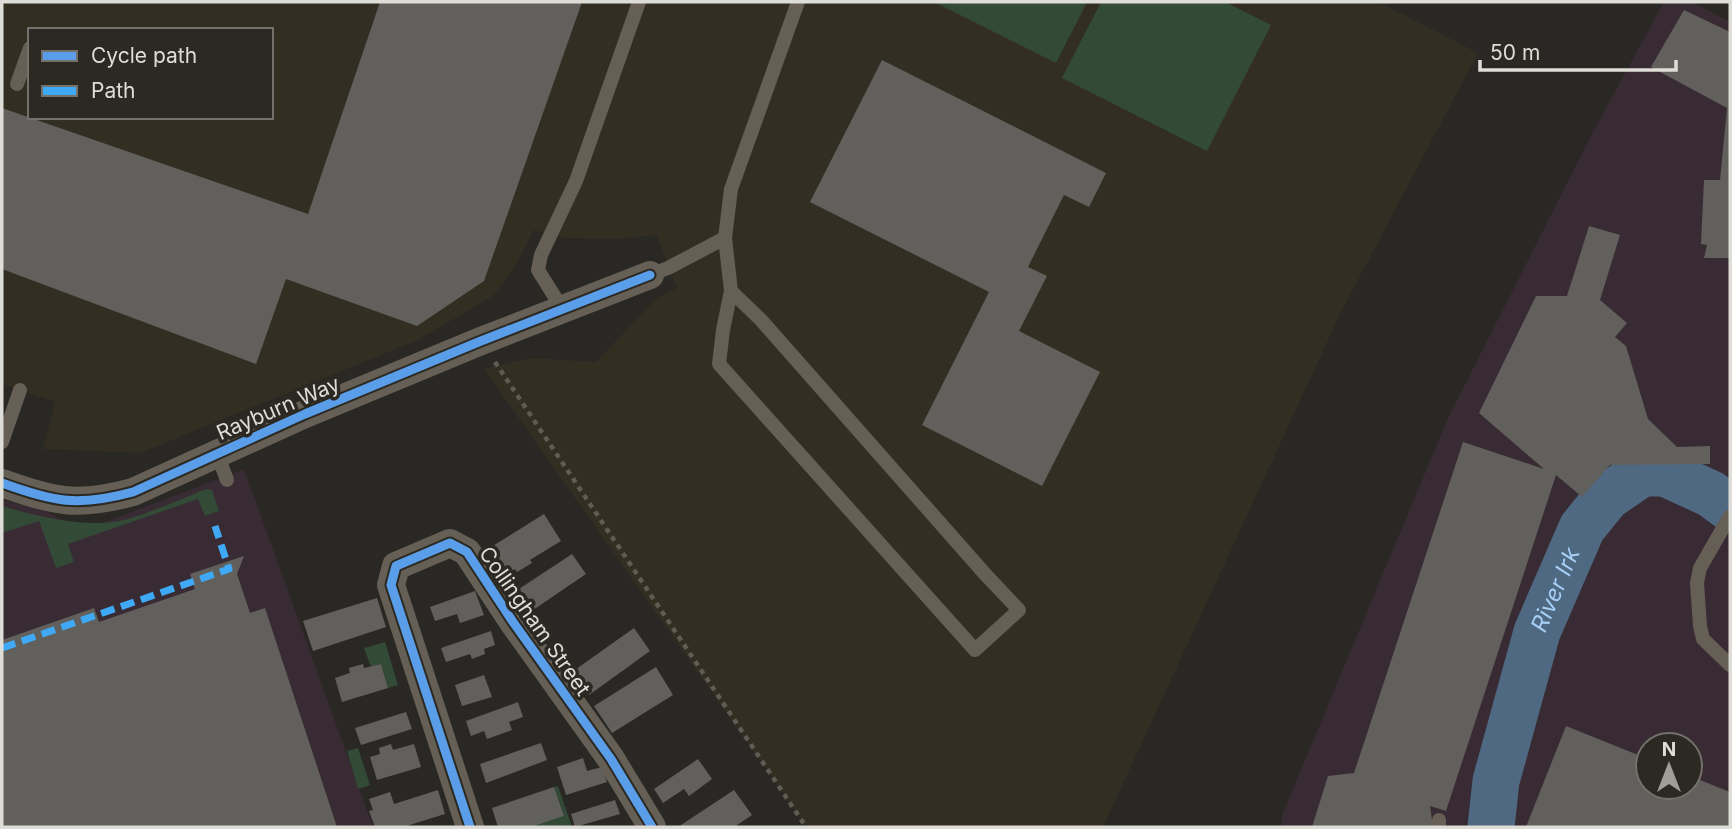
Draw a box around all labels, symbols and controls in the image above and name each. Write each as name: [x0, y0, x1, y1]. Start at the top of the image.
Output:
legend: [28, 28, 273, 119]
scale bar: [1480, 28, 1676, 72]
text: 50 m: [1490, 40, 1540, 65]
text: Cycle path: [91, 43, 197, 68]
text: Path: [91, 78, 136, 103]
street label: Rayburn Way: [213, 371, 344, 445]
street label: Collingham Street: [474, 542, 596, 700]
water label: River Irk: [1525, 543, 1586, 636]
north arrow: [1634, 731, 1704, 801]
text: N: [1662, 738, 1676, 761]

